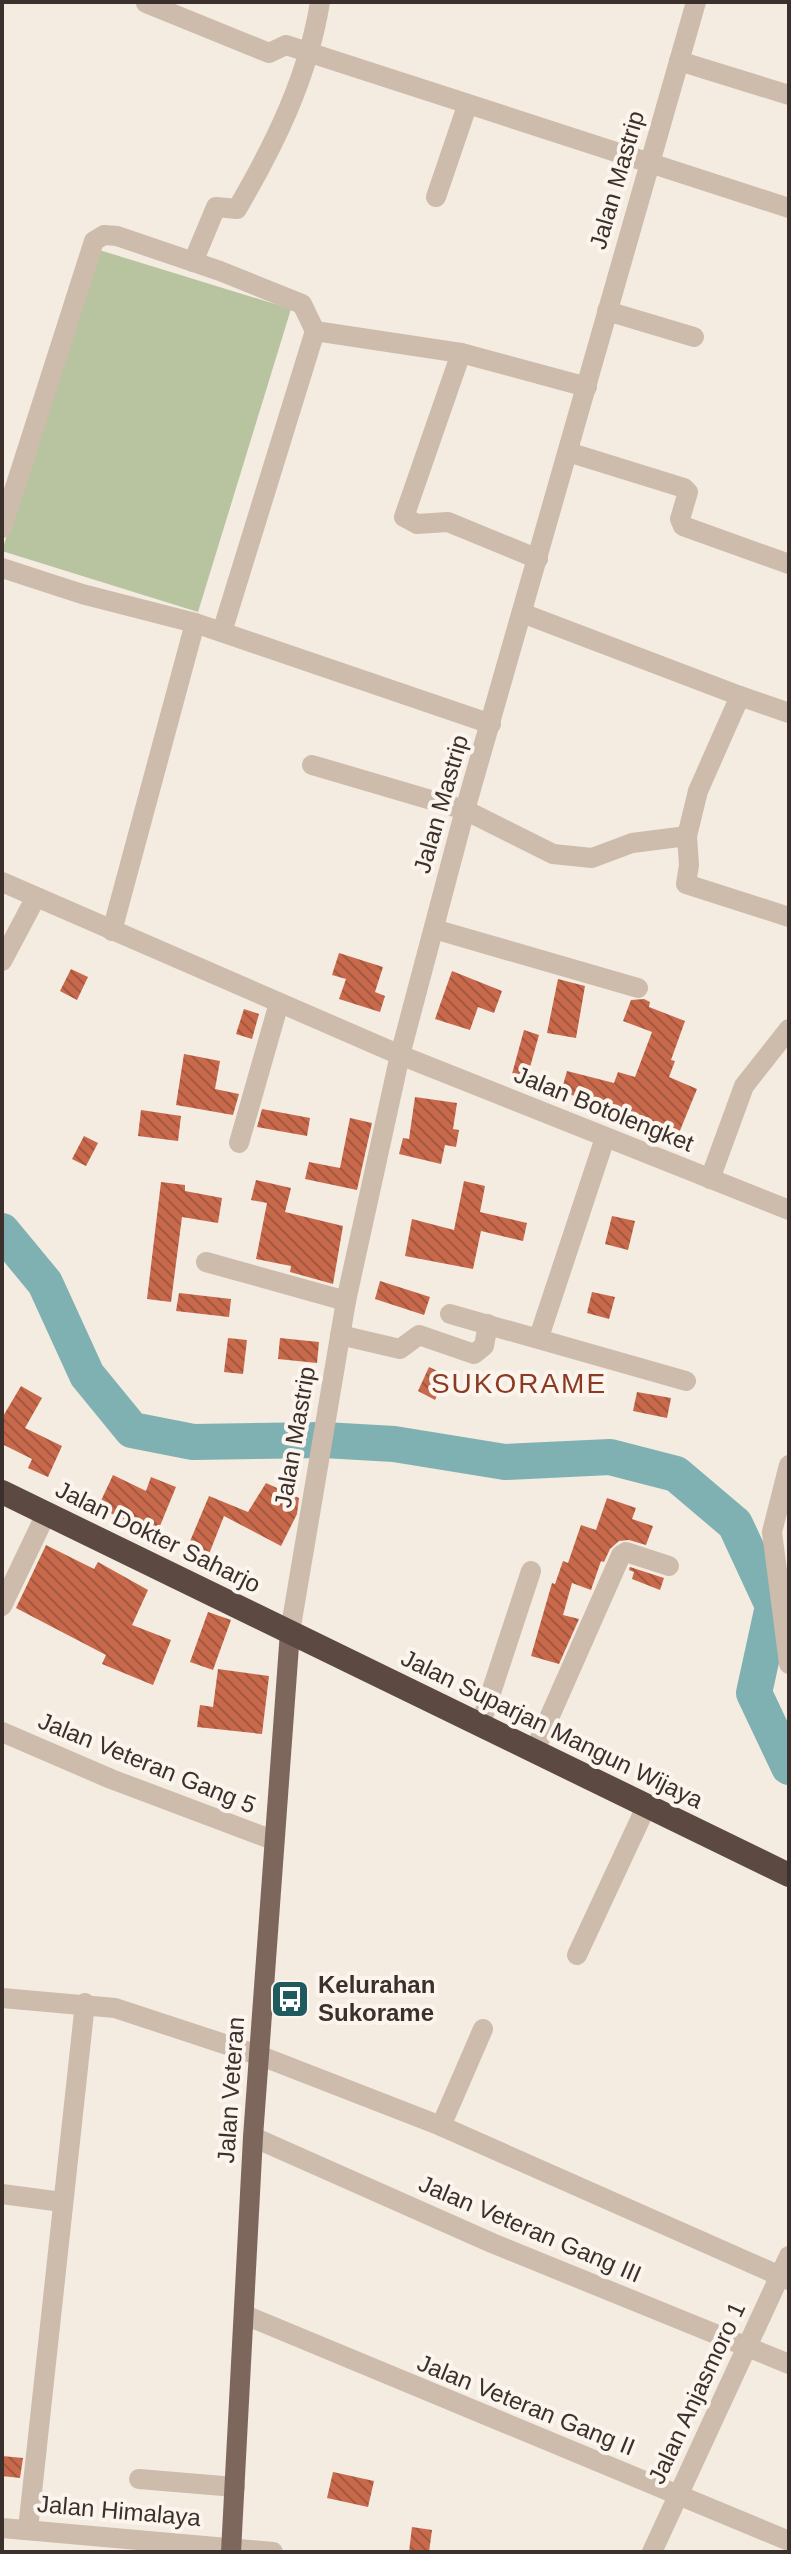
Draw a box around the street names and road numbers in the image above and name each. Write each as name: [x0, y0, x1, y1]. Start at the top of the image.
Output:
street label: Jalan Mastrip: [584, 108, 649, 252]
street label: Jalan Mastrip: [408, 732, 473, 876]
street label: Jalan Botolengket: [511, 1060, 698, 1157]
street label: Jalan Mastrip: [269, 1364, 320, 1510]
street label: Jalan Dokter Saharjo: [52, 1475, 265, 1598]
street label: Jalan Suparjan Mangun Wijaya: [397, 1644, 708, 1814]
street label: Jalan Veteran Gang 5: [34, 1707, 260, 1819]
street label: Jalan Veteran: [212, 2016, 249, 2164]
street label: Jalan Veteran Gang III: [415, 2169, 645, 2288]
street label: Jalan Anjasmoro 1: [643, 2298, 751, 2488]
street label: Jalan Veteran Gang II: [413, 2349, 639, 2461]
street label: Jalan Himalaya: [36, 2490, 203, 2531]

